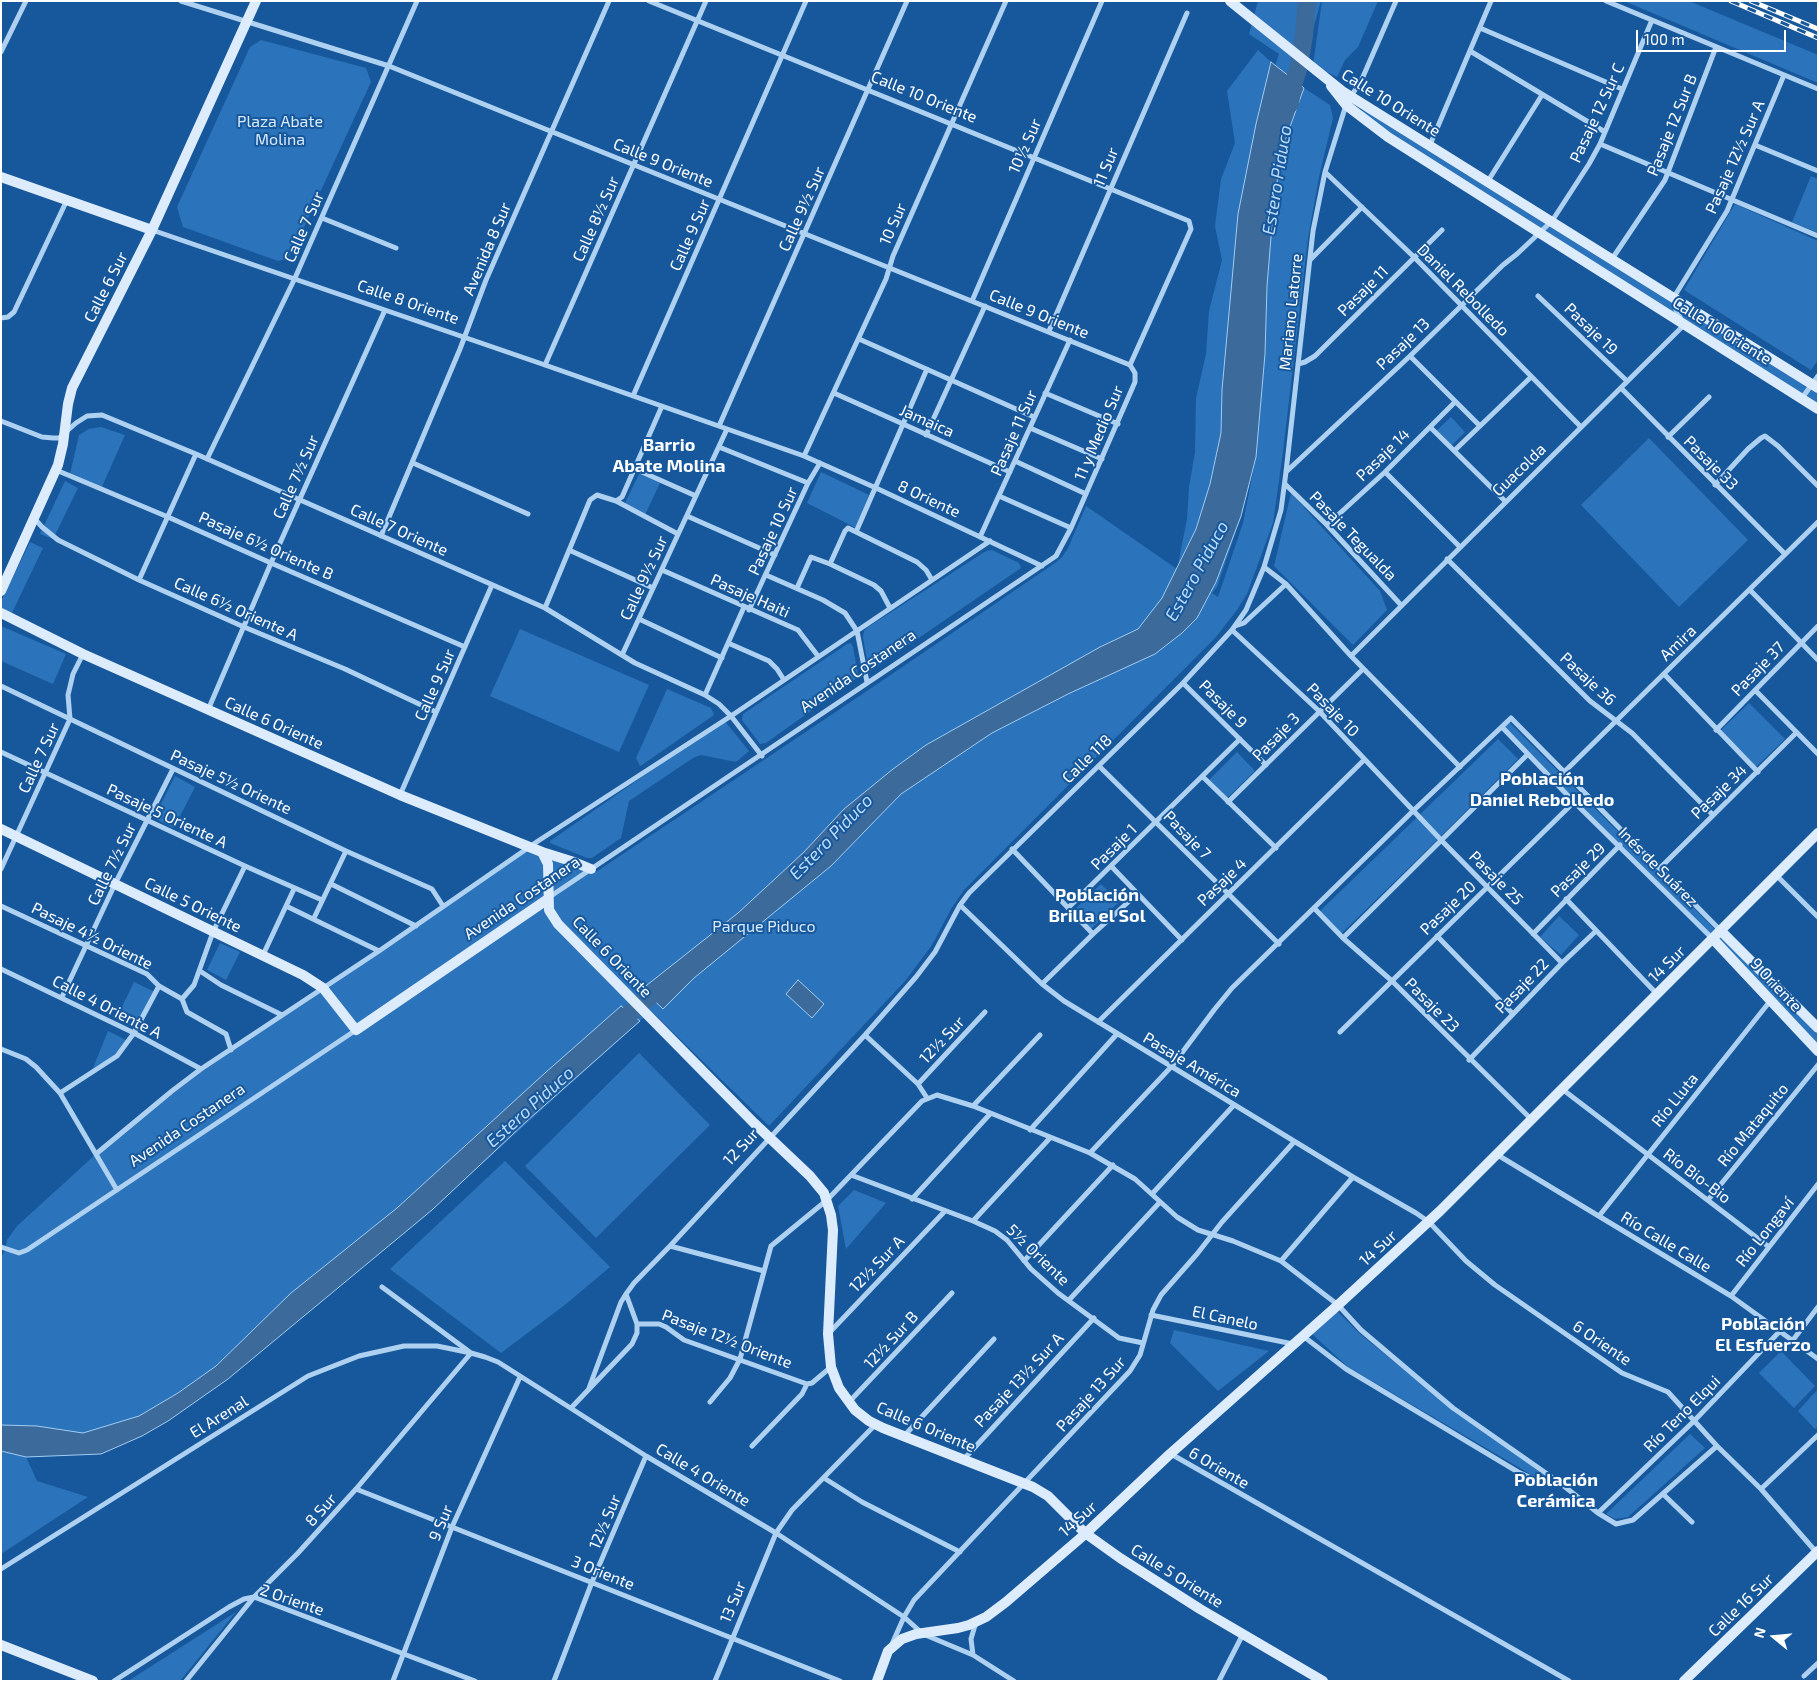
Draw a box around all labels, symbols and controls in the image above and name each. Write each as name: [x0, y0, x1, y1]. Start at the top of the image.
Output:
scale bar: [1639, 20, 1789, 52]
text: 100 m: [1644, 30, 1685, 48]
street label: Pasaje 12 Sur C: [1566, 60, 1628, 166]
street label: Calle 10 Oriente: [1338, 65, 1444, 141]
street label: Calle 10 Oriente: [868, 67, 980, 127]
street label: Pasaje 12 Sur B: [1643, 71, 1701, 179]
street label: Pasaje 12½ Sur A: [1701, 97, 1769, 217]
park label: Plaza Abate Molina: [237, 112, 323, 150]
street label: 10½ Sur: [1004, 115, 1046, 177]
water label: Estero Piduco: [1258, 123, 1296, 237]
street label: Calle 9 Oriente: [610, 134, 716, 192]
street label: 11 Sur: [1089, 144, 1123, 190]
street label: Calle 9½ Sur: [775, 164, 829, 254]
street label: Calle 8½ Sur: [569, 173, 623, 265]
street label: Calle 7 Sur: [280, 188, 328, 266]
street label: Calle 9 Sur: [666, 196, 714, 274]
street label: Avenida 8 Sur: [459, 200, 515, 298]
street label: 10 Sur: [875, 200, 911, 248]
street label: Daniel Rebolledo: [1413, 240, 1513, 340]
street label: Calle 6 Sur: [80, 248, 132, 326]
street label: Mariano Latorre: [1275, 253, 1307, 371]
street label: Pasaje 11: [1334, 262, 1392, 320]
street label: Calle 8 Oriente: [355, 276, 461, 328]
street label: Calle 9 Oriente: [986, 285, 1092, 343]
street label: Calle 10 Oriente: [1669, 293, 1775, 369]
street label: Pasaje 19: [1560, 299, 1622, 359]
street label: Pasaje 13: [1372, 314, 1434, 374]
street label: 11 y Medio Sur: [1070, 383, 1128, 483]
street label: Pasaje 11 Sur: [987, 387, 1041, 479]
street label: Jamaica: [897, 401, 957, 441]
street label: Pasaje 14: [1352, 425, 1414, 485]
street label: Calle 7½ Sur: [269, 432, 323, 522]
street label: Pasaje 33: [1680, 432, 1742, 494]
district label: Barrio Abate Molina: [612, 434, 726, 476]
street label: Guacolda: [1488, 440, 1550, 500]
street label: 8 Oriente: [895, 476, 963, 522]
street label: Pasaje 10 Sur: [744, 484, 802, 578]
street label: Pasaje Tegualda: [1306, 487, 1400, 585]
street label: Calle 7 Oriente: [347, 500, 451, 560]
street label: Pasaje 6½ Oriente B: [196, 508, 336, 584]
water label: Estero Piduco: [1161, 517, 1233, 625]
street label: Calle 9½ Sur: [616, 533, 672, 623]
street label: Pasaje Haiti: [707, 570, 793, 622]
street label: Calle 6½ Oriente A: [171, 573, 301, 645]
street label: Amira: [1656, 621, 1700, 665]
street label: Avenida Costanera: [796, 625, 920, 717]
street label: Pasaje 37: [1727, 638, 1789, 700]
street label: Calle 9 Sur: [411, 646, 459, 724]
street label: Pasaje 36: [1556, 648, 1620, 710]
street label: Pasaje 9: [1195, 676, 1251, 732]
street label: Pasaje 10: [1303, 679, 1363, 741]
street label: Calle 6 Oriente: [222, 693, 326, 753]
street label: Pasaje 3: [1248, 709, 1304, 765]
street label: Calle 7 Sur: [14, 720, 64, 796]
street label: Calle 118: [1058, 731, 1116, 787]
street label: Pasaje 5½ Oriente: [167, 746, 295, 818]
street label: Pasaje 34: [1687, 761, 1751, 823]
district label: Población Daniel Rebolledo: [1470, 768, 1614, 811]
street label: Pasaje 5 Oriente A: [104, 780, 230, 852]
water label: Estero Piduco: [785, 790, 877, 884]
street label: Pasaje 7: [1159, 807, 1215, 863]
street label: Calle 7½ Sur: [84, 819, 140, 909]
street label: Pasaje 1: [1087, 820, 1141, 874]
street label: Inés de Suárez: [1614, 823, 1702, 911]
street label: Pasaje 29: [1547, 839, 1609, 901]
street label: Pasaje 25: [1465, 847, 1527, 909]
street label: Avenida Costanera: [460, 852, 584, 944]
street label: Pasaje 4: [1193, 854, 1251, 910]
street label: Calle 5 Oriente: [141, 873, 245, 937]
street label: Pasaje 20: [1416, 877, 1480, 939]
district label: Población Brilla el Sol: [1048, 884, 1146, 926]
street label: Pasaje 4½ Oriente: [28, 898, 156, 974]
street label: Calle 6 Oriente: [568, 912, 656, 1002]
park label: Parque Piduco: [712, 917, 816, 937]
street label: 14 Sur: [1645, 942, 1689, 986]
street label: Pasaje 22: [1491, 954, 1553, 1018]
street label: 9 Oriente: [1746, 954, 1806, 1016]
street label: Calle 4 Oriente A: [49, 971, 165, 1043]
street label: Pasaje 23: [1401, 974, 1463, 1036]
street label: 12½ Sur: [915, 1012, 969, 1068]
street label: Pasaje América: [1140, 1028, 1244, 1102]
water label: Estero Piduco: [482, 1062, 578, 1152]
street label: Río Lluta: [1648, 1069, 1702, 1131]
street label: Avenida Costanera: [125, 1079, 249, 1171]
street label: Río Mataquito: [1714, 1079, 1792, 1171]
street label: 12 Sur: [719, 1125, 763, 1169]
street label: Río Bio-Bio: [1659, 1144, 1735, 1208]
street label: Río Longaví: [1732, 1193, 1798, 1271]
street label: Río Calle Calle: [1617, 1207, 1715, 1277]
street label: 5½ Oriente: [1003, 1220, 1073, 1290]
street label: 14 Sur: [1355, 1226, 1401, 1270]
street label: 12½ Sur A: [845, 1232, 909, 1296]
street label: El Canelo: [1190, 1302, 1260, 1334]
street label: Pasaje 12½ Oriente: [659, 1305, 795, 1373]
street label: 12½ Sur B: [860, 1307, 922, 1373]
district label: Población El Esfuerzo: [1715, 1313, 1811, 1356]
street label: 6 Oriente: [1569, 1316, 1635, 1370]
street label: Pasaje 13½ Sur A: [970, 1329, 1068, 1431]
street label: Pasaje 13 Sur: [1052, 1352, 1130, 1436]
street label: Río Teno Elqui: [1640, 1372, 1724, 1456]
street label: El Arenal: [186, 1392, 252, 1442]
street label: Calle 6 Oriente: [873, 1397, 979, 1457]
street label: Calle 4 Oriente: [652, 1439, 754, 1511]
street label: 6 Oriente: [1185, 1443, 1253, 1493]
district label: Población Cerámica: [1514, 1469, 1598, 1512]
street label: 8 Sur: [301, 1490, 341, 1530]
street label: 12½ Sur: [585, 1492, 625, 1552]
street label: 14 Sur: [1055, 1497, 1101, 1541]
street label: 9 Sur: [425, 1502, 457, 1544]
street label: Calle 5 Oriente: [1127, 1540, 1227, 1612]
street label: 3 Oriente: [569, 1552, 637, 1594]
street label: Calle 16 Sur: [1704, 1569, 1778, 1641]
street label: 13 Sur: [716, 1578, 750, 1626]
street label: 2 Oriente: [258, 1580, 326, 1620]
north arrow: [1749, 1612, 1799, 1662]
text: N: [1750, 1625, 1769, 1640]

